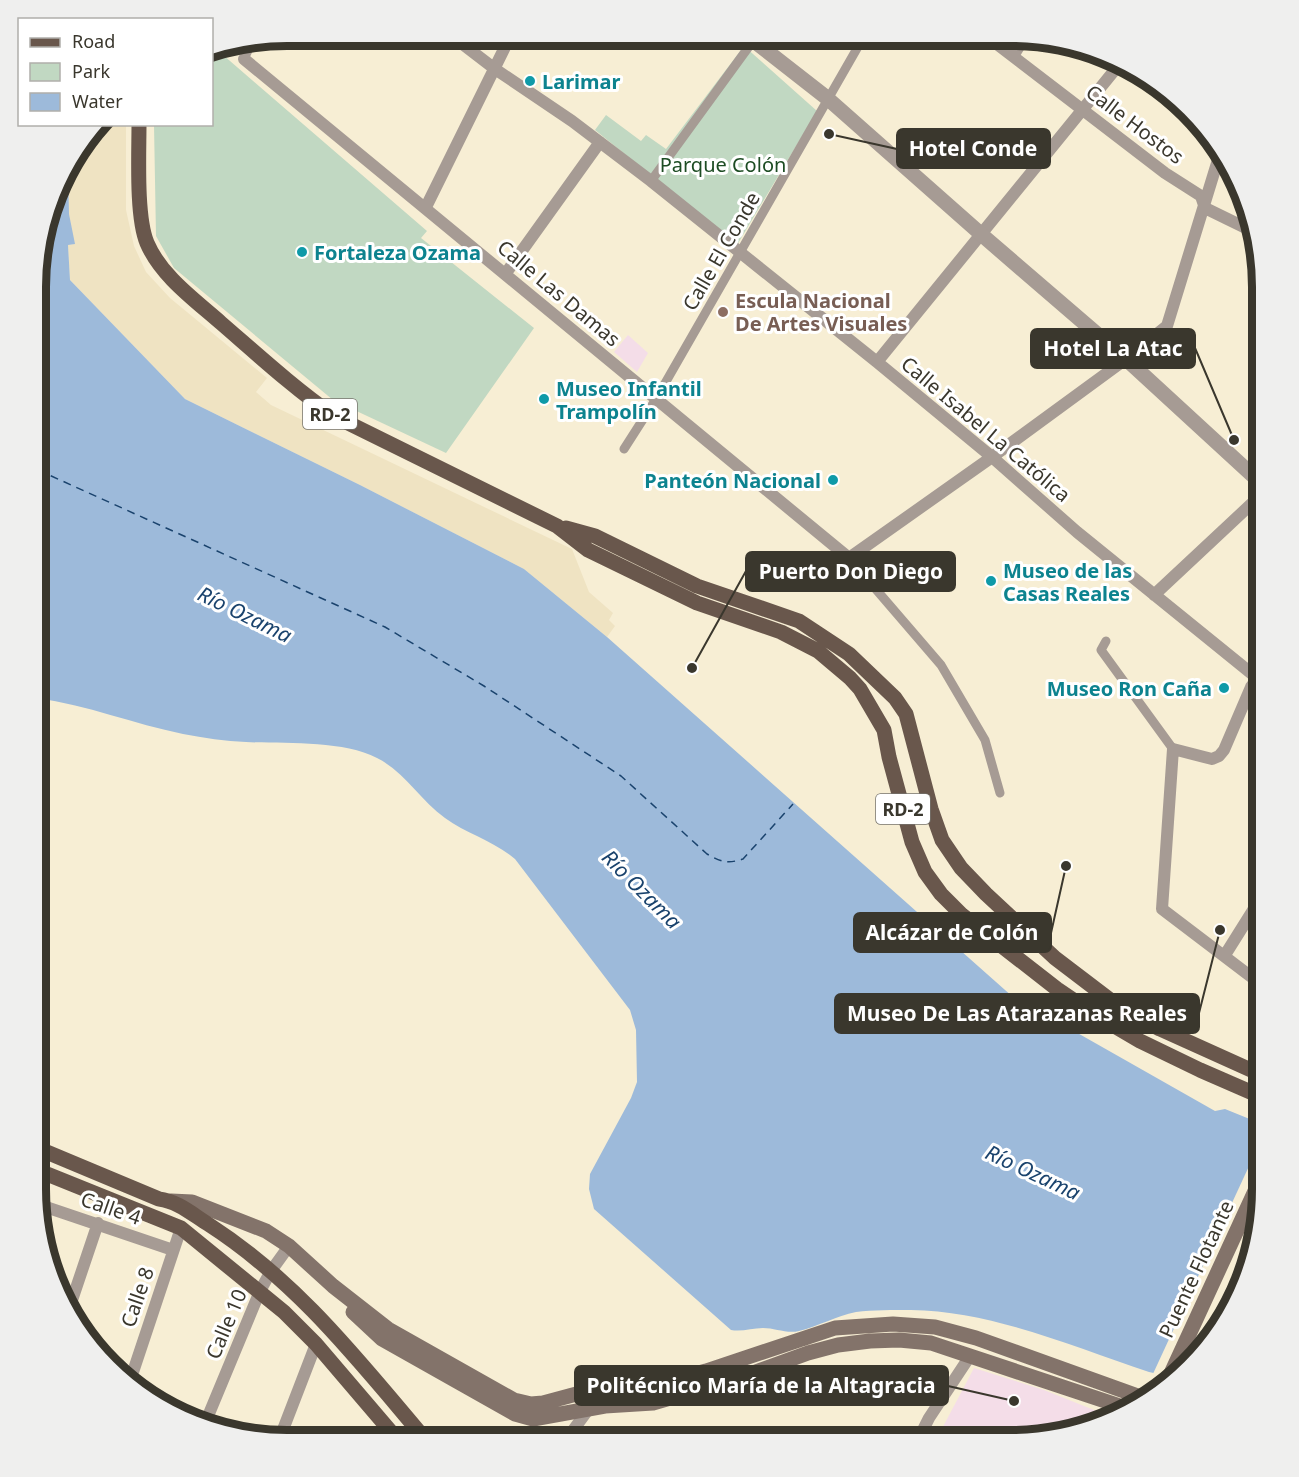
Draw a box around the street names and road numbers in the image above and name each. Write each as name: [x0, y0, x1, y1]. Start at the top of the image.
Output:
street label: Calle Hostos: [1081, 78, 1189, 170]
street label: Calle El Conde: [676, 187, 766, 315]
street label: Calle Las Damas: [492, 234, 626, 352]
street label: Calle Isabel La Católica: [896, 350, 1076, 508]
road number: RD-2: [303, 399, 357, 429]
road number: RD-2: [876, 794, 930, 824]
street label: Calle 4: [77, 1185, 145, 1231]
street label: Puente Flotante: [1152, 1196, 1240, 1342]
street label: Calle 8: [114, 1263, 160, 1331]
street label: Calle 10: [199, 1285, 253, 1363]

